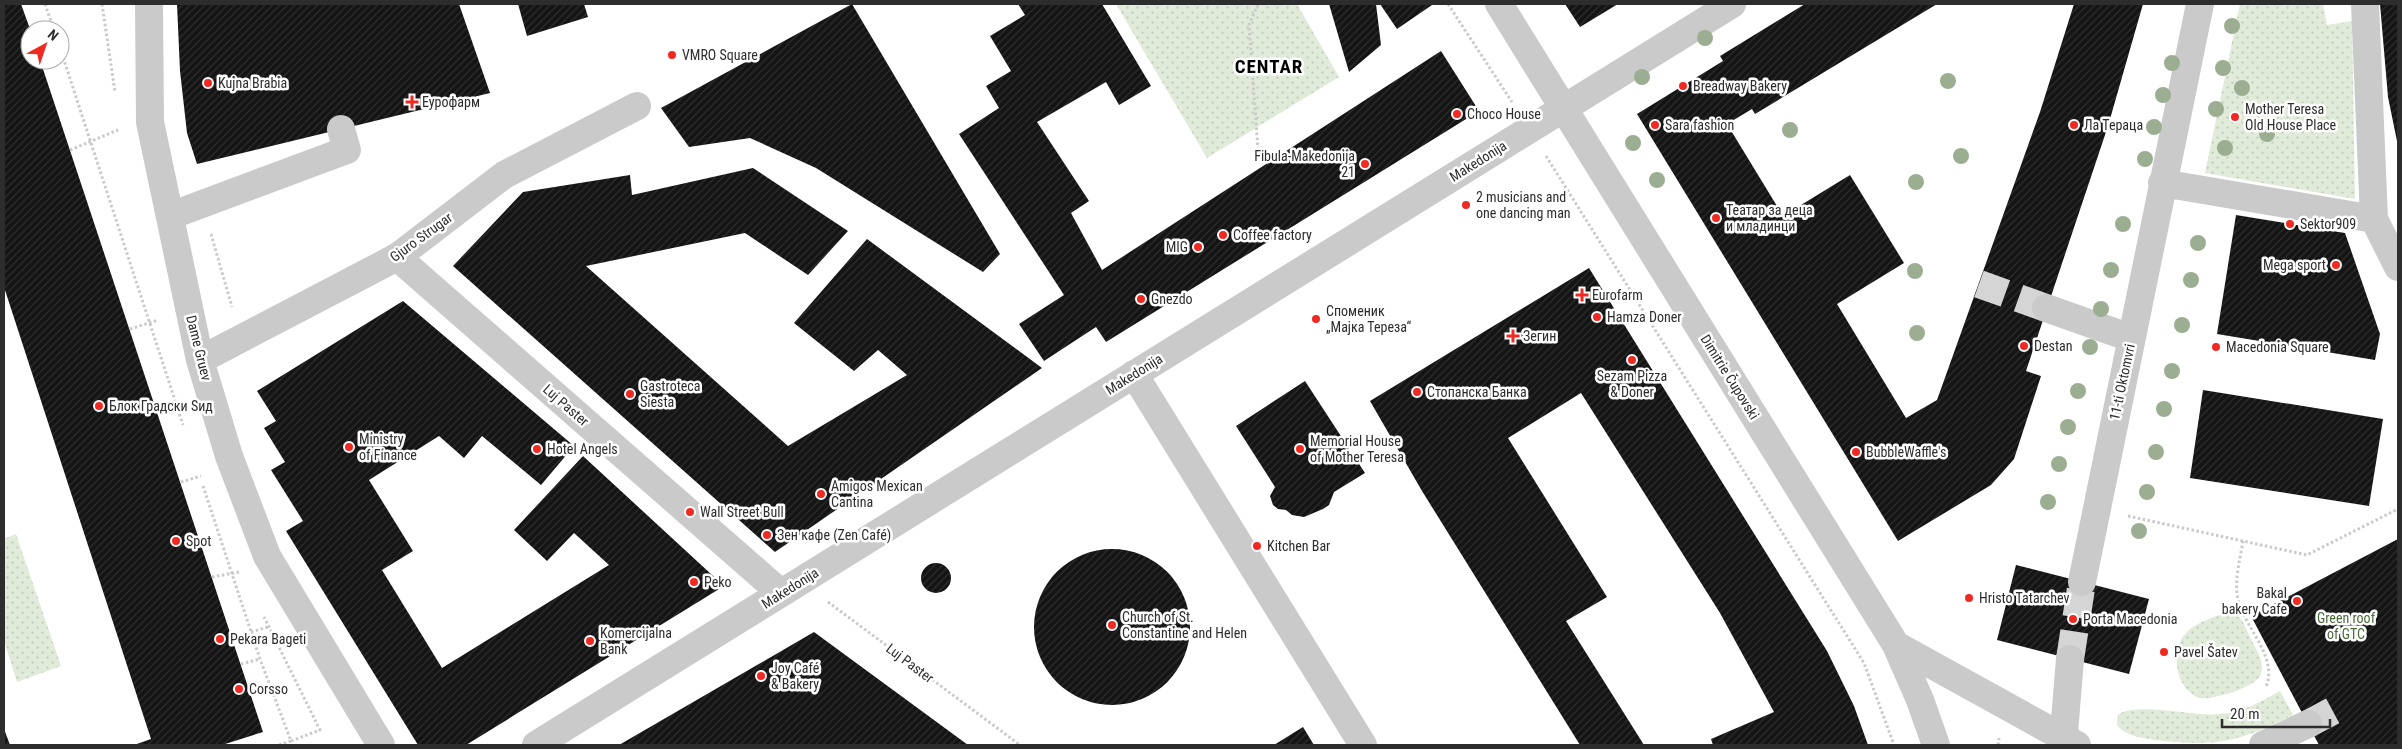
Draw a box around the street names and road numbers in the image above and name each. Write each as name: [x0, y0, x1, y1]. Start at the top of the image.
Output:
street label: Makedonija: [1447, 137, 1509, 185]
street label: Gjuro Strugar: [387, 209, 455, 265]
street label: Dame Gruev: [183, 314, 215, 382]
street label: Dimitrie Čupovski: [1698, 331, 1763, 422]
street label: 11-ti Oktomvri: [2106, 342, 2138, 422]
street label: Makedonija: [1103, 350, 1165, 398]
street label: Luj Paster: [540, 381, 592, 429]
street label: Makedonija: [759, 564, 821, 612]
street label: Luj Paster: [883, 640, 937, 686]

